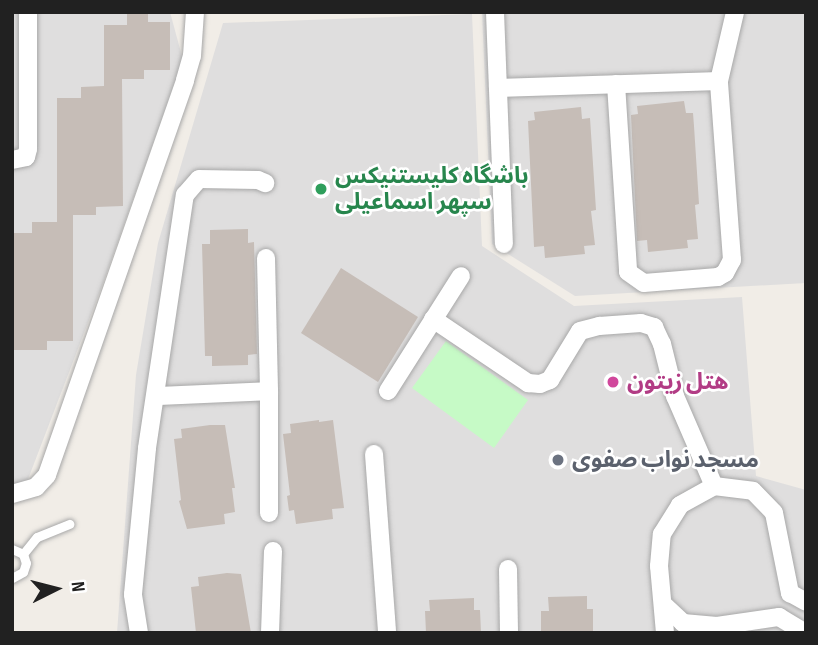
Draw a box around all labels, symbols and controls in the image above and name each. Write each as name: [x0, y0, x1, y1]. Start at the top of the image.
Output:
place label: باشگاه کلیستنیکس سپهر اسماعیلی: [335, 162, 528, 216]
marker: باشگاه کلیستنیکس سپهر اسماعیلی: [313, 181, 329, 197]
place label: هتل زیتون: [627, 368, 728, 396]
marker: هتل زیتون: [605, 374, 621, 390]
place label: مسجد نواب صفوی: [572, 446, 759, 474]
marker: مسجد نواب صفوی: [550, 452, 566, 468]
north arrow: [21, 554, 91, 624]
text: N: [65, 581, 89, 593]

